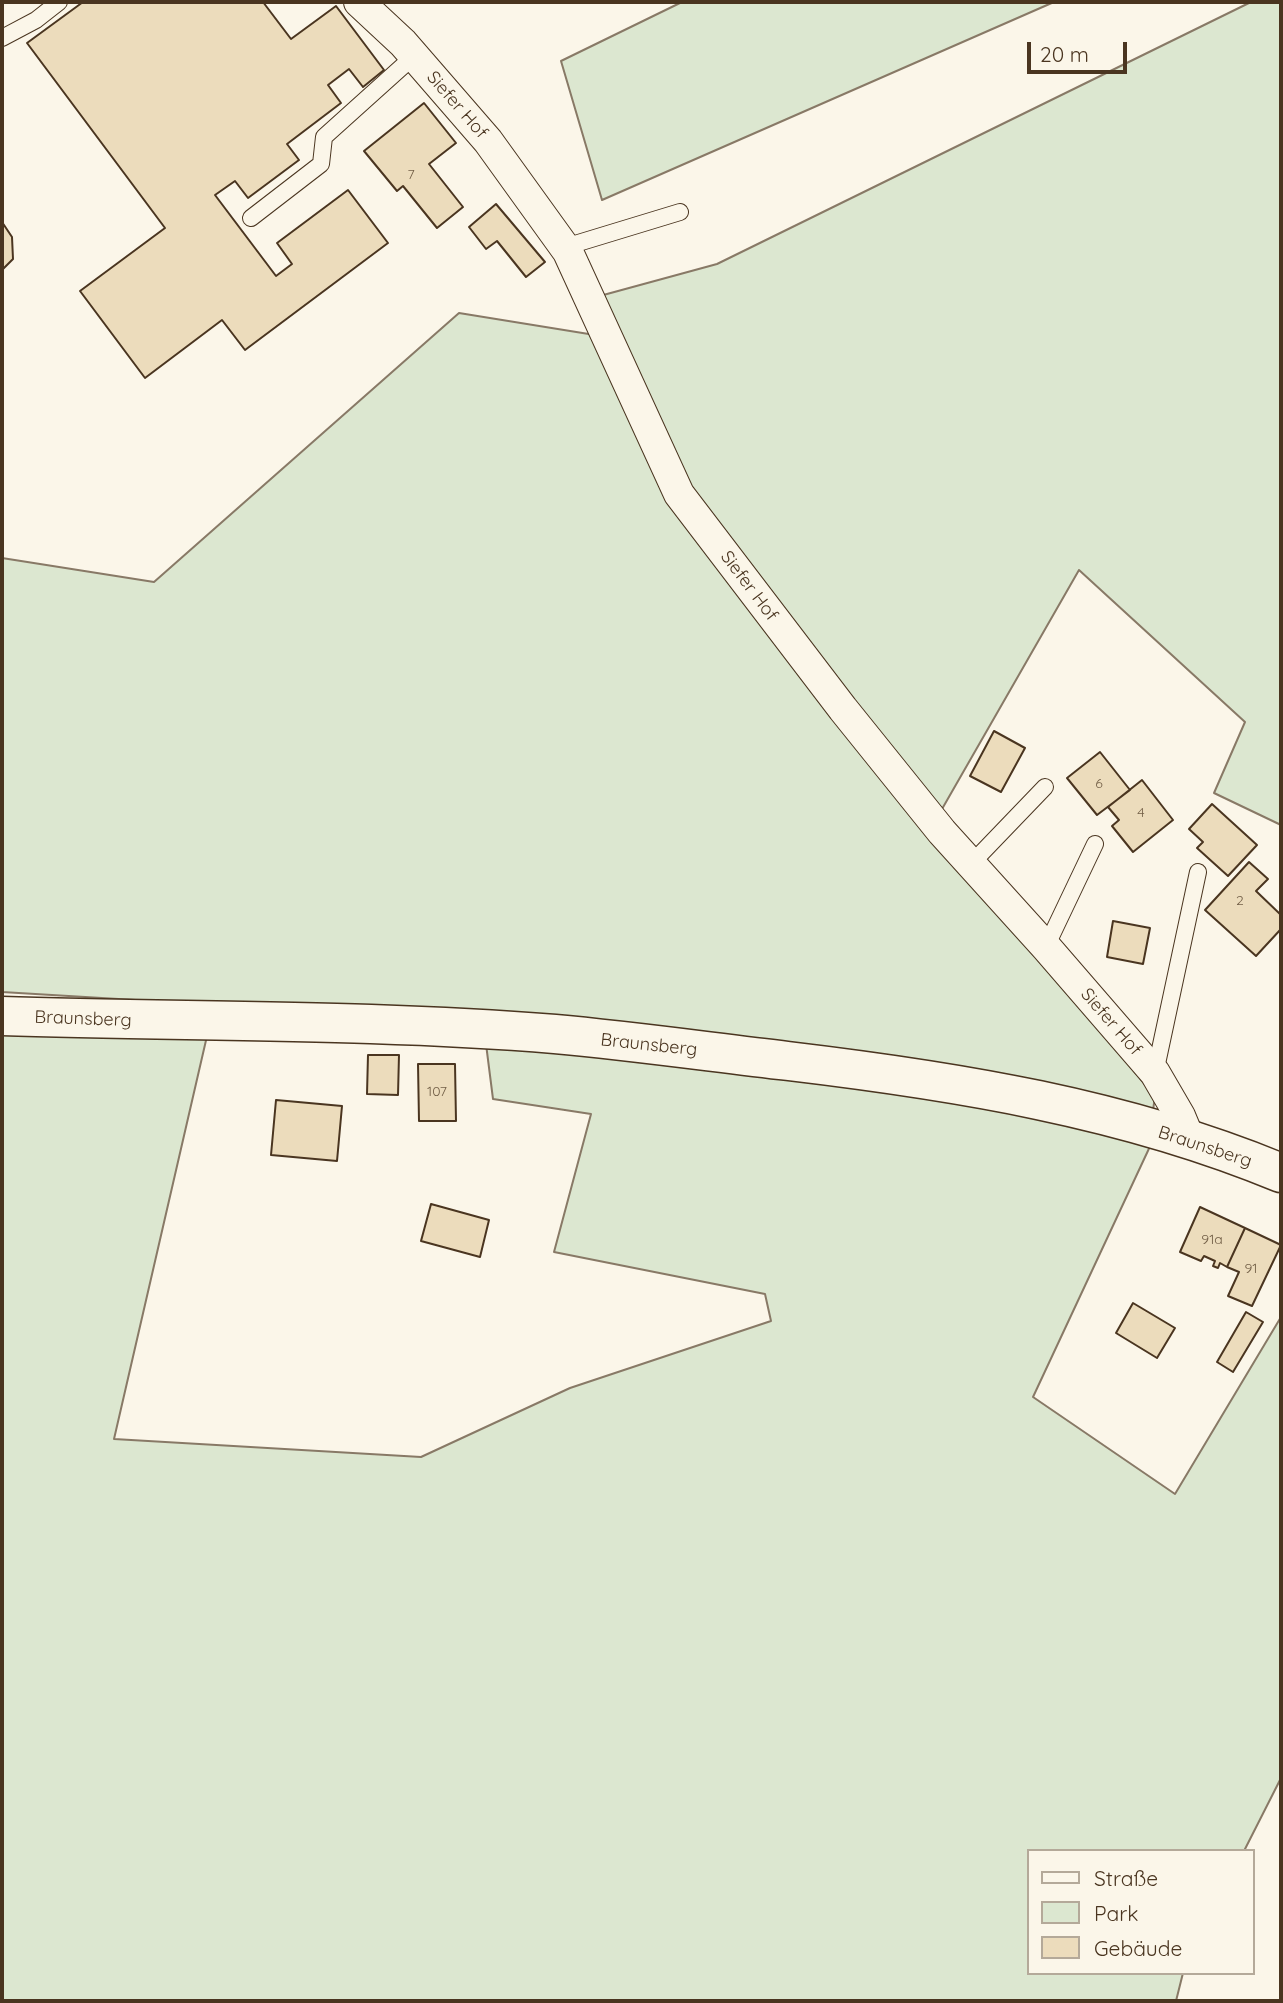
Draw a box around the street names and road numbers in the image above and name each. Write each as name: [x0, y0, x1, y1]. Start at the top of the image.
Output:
street label: Siefer Hof: [422, 67, 492, 143]
street label: Siefer Hof: [716, 547, 782, 625]
street label: Siefer Hof: [1076, 984, 1146, 1060]
street label: Braunsberg: [34, 1007, 132, 1031]
street label: Braunsberg: [600, 1029, 698, 1061]
street label: Braunsberg: [1155, 1122, 1255, 1172]

